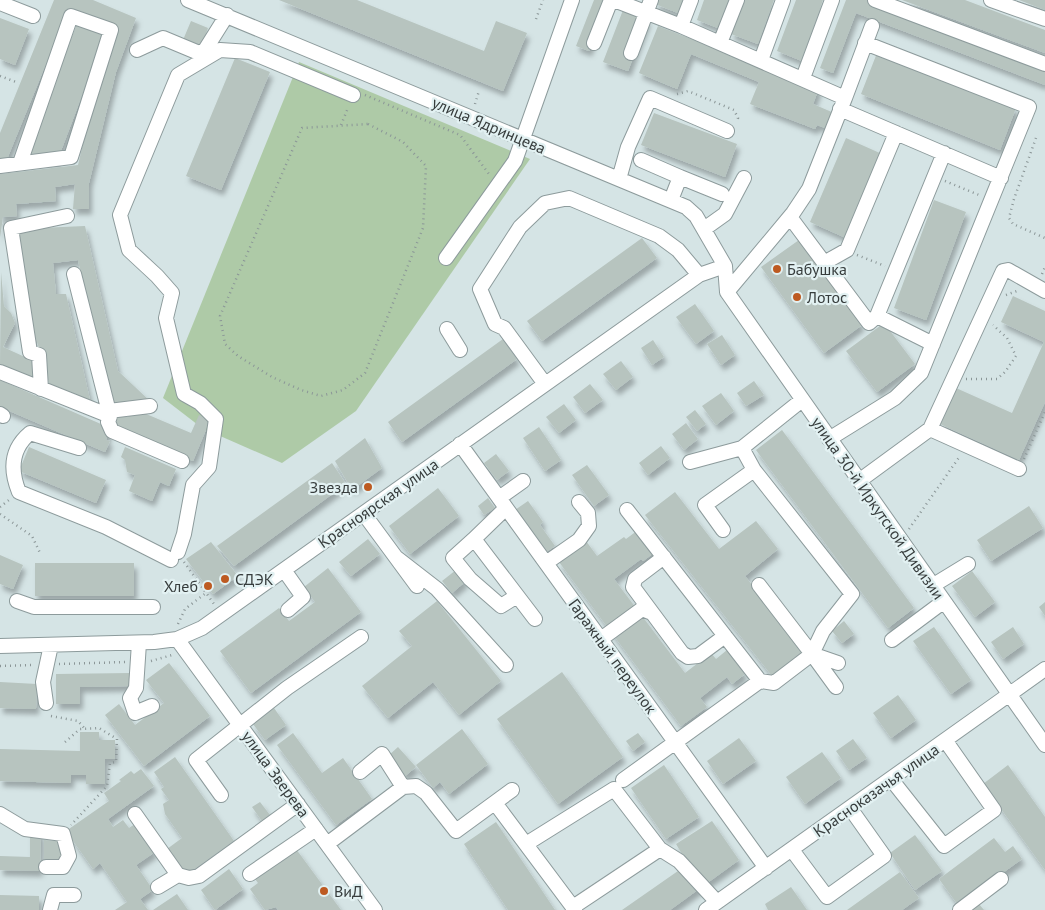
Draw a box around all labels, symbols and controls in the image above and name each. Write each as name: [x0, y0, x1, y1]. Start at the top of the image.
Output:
street label: улица Ядринцева: [429, 92, 549, 158]
place label: Бабушка: [787, 259, 847, 279]
marker: Бабушка: [771, 263, 783, 275]
place label: Лотос: [806, 287, 847, 307]
marker: Лотос: [791, 291, 803, 303]
street label: улица 30-й Иркутской Дивизии: [807, 413, 949, 603]
street label: Красноярская улица: [314, 454, 442, 552]
place label: Звезда: [310, 477, 358, 497]
marker: Звезда: [362, 481, 374, 493]
place label: СДЭК: [235, 569, 274, 589]
marker: СДЭК: [219, 573, 231, 585]
place label: Хлеб: [164, 576, 198, 596]
marker: Хлеб: [202, 580, 214, 592]
street label: Гаражный переулок: [565, 595, 662, 718]
street label: улица Зверева: [238, 727, 314, 821]
street label: Красноказачья улица: [809, 739, 943, 841]
place label: ВиД: [334, 881, 363, 901]
marker: ВиД: [318, 885, 330, 897]

